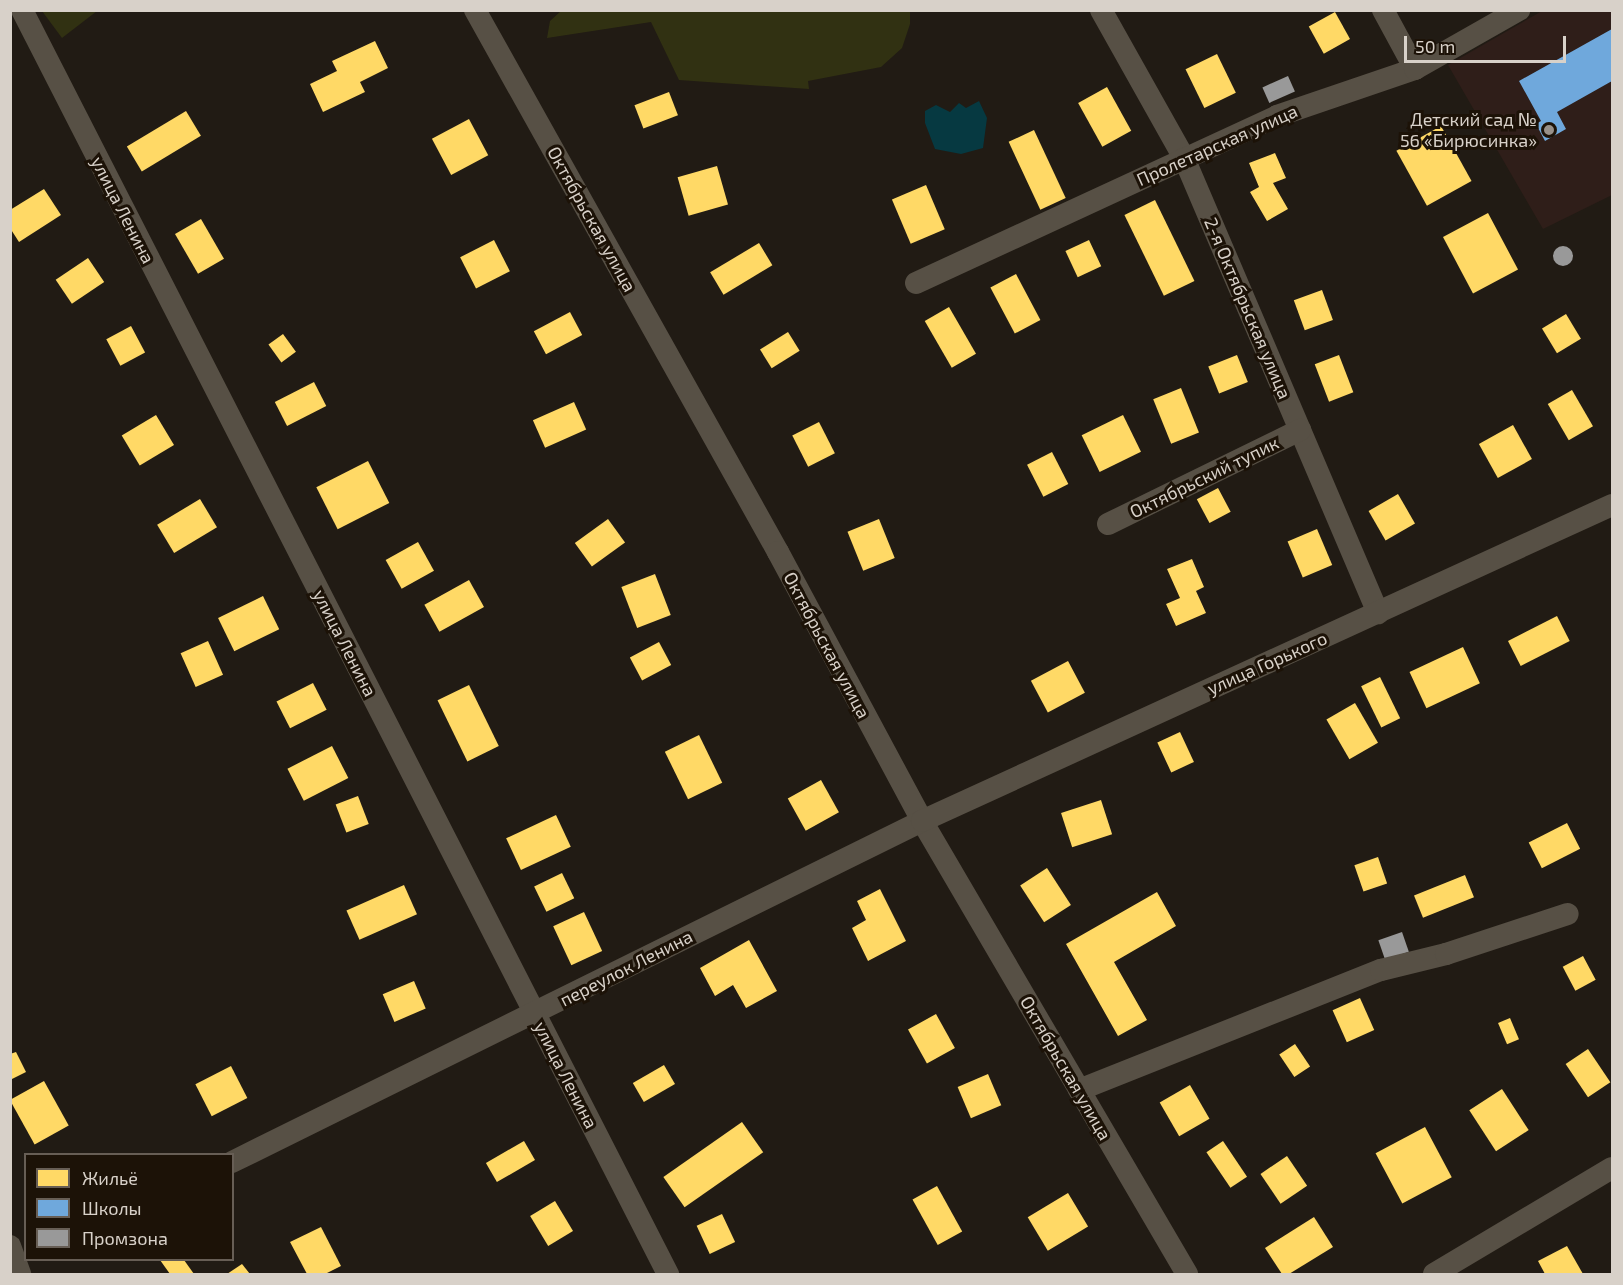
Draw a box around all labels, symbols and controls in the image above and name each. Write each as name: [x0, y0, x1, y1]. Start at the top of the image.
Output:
scale bar: [1407, 24, 1569, 62]
text: 50 m: [1415, 35, 1455, 57]
street label: Пролетарская улица: [1133, 100, 1301, 190]
place label: Детский сад № 56 «Бирюсинка»: [1400, 109, 1537, 152]
marker: Детский сад № 56 «Бирюсинка»: [1542, 123, 1556, 137]
street label: Октябрьская улица: [543, 143, 641, 295]
street label: улица Ленина: [87, 153, 159, 267]
street label: 2-я Октябрьская улица: [1200, 214, 1296, 402]
street label: Октябрьский тупик: [1126, 432, 1282, 522]
street label: Октябрьская улица: [779, 568, 875, 722]
street label: улица Ленина: [309, 586, 381, 700]
street label: улица Горького: [1204, 627, 1330, 699]
street label: переулок Ленина: [556, 925, 696, 1011]
street label: Октябрьская улица: [1016, 992, 1116, 1144]
street label: улица Ленина: [530, 1018, 602, 1132]
legend: [24, 1153, 234, 1261]
text: Жильё: [82, 1167, 138, 1189]
text: Школы: [82, 1197, 142, 1219]
text: Промзона: [82, 1227, 168, 1249]

